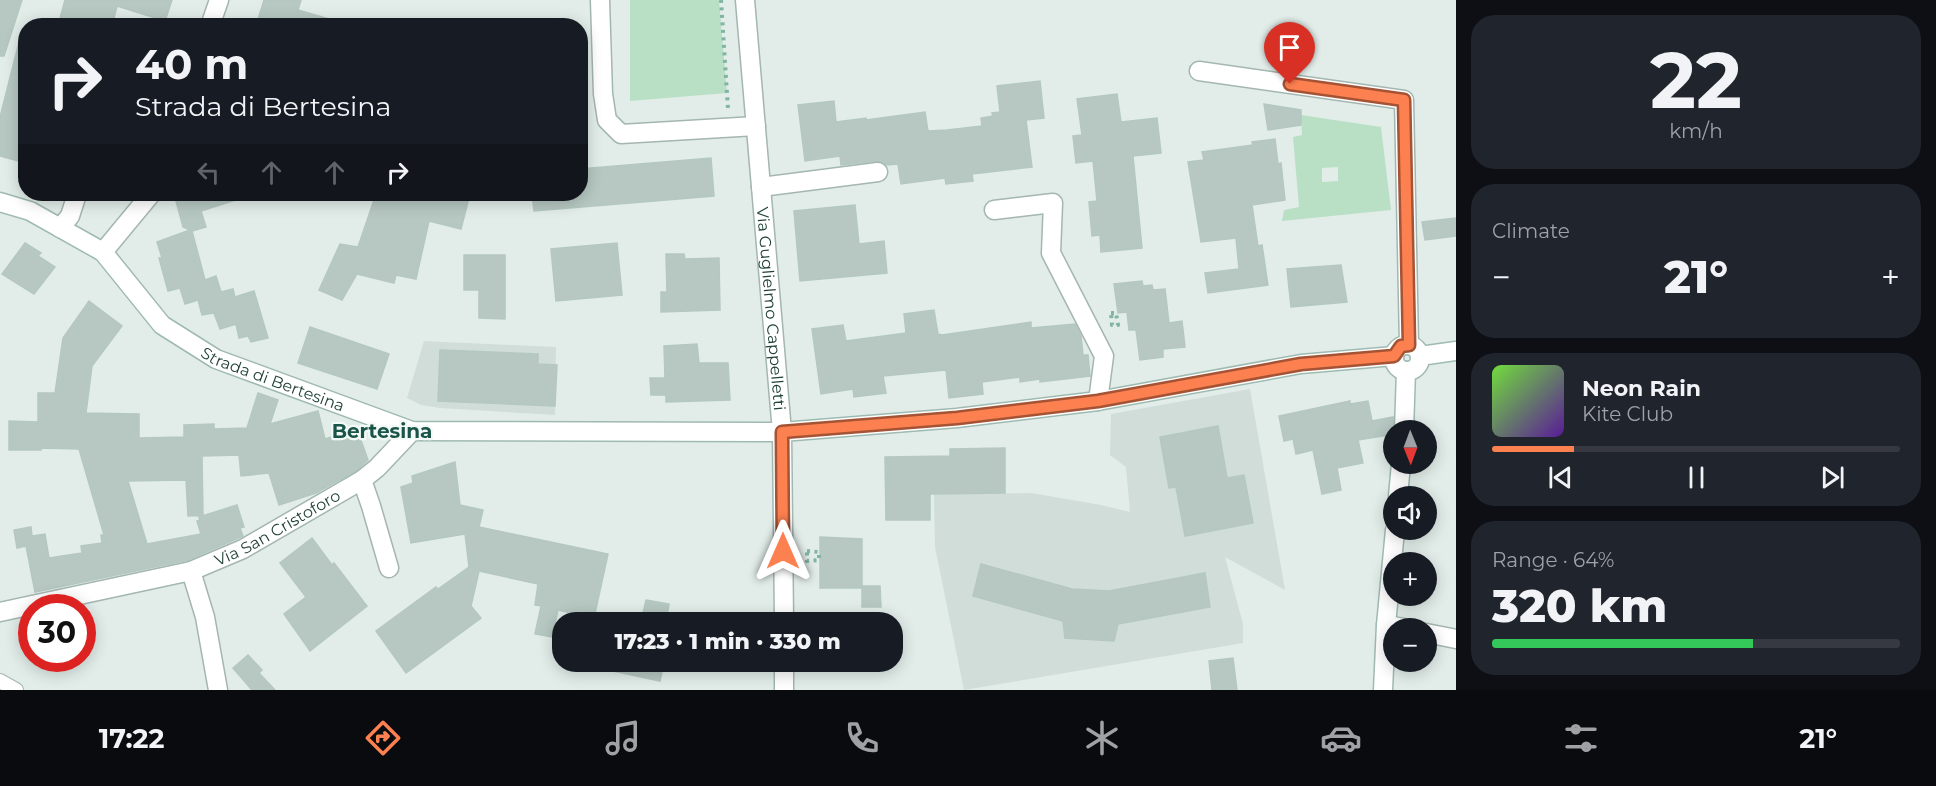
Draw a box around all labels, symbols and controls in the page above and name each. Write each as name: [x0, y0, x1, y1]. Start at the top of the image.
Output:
pin: [1264, 22, 1315, 84]
icon: arrive: [1273, 31, 1306, 64]
text: 22: [1650, 32, 1742, 128]
text: 40 m: [135, 38, 248, 90]
icon: right: [36, 42, 114, 120]
text: Strada di Bertesina: [135, 90, 391, 123]
text: km/h: [1669, 119, 1723, 143]
icon: left: [192, 156, 225, 189]
icon: ahead: [255, 156, 288, 189]
icon: ahead: [318, 156, 351, 189]
icon: right: [381, 156, 414, 189]
street label: Via Guglielmo Cappelletti: [753, 206, 789, 411]
text: Climate: [1492, 219, 1570, 243]
text: 21°: [1664, 249, 1728, 304]
text: −: [1492, 257, 1511, 297]
text: +: [1881, 257, 1900, 297]
street label: Strada di Bertesina: [197, 343, 347, 415]
text: Neon Rain: [1582, 375, 1701, 402]
text: Kite Club: [1582, 402, 1673, 426]
district label: Bertesina: [332, 419, 432, 443]
north arrow: [1383, 420, 1437, 474]
map controls: [1383, 420, 1437, 672]
icon: previous: [1544, 461, 1577, 494]
icon: pause: [1680, 461, 1713, 494]
icon: next: [1816, 461, 1849, 494]
street label: Via San Cristoforo: [212, 486, 344, 570]
button: sound: [1383, 486, 1437, 540]
position arrow: [751, 519, 815, 583]
text: Range · 64%: [1492, 548, 1614, 572]
button: +: [1383, 552, 1437, 606]
text: 320 km: [1492, 578, 1667, 633]
speed limit sign: 30: [18, 594, 96, 672]
button: −: [1383, 618, 1437, 672]
text: 17:23 · 1 min · 330 m: [614, 628, 841, 655]
icon: directions: [362, 717, 404, 759]
icon: music: [602, 717, 644, 759]
icon: phone: [841, 717, 883, 759]
icon: climate: [1081, 717, 1123, 759]
icon: car: [1320, 717, 1362, 759]
icon: filters: [1560, 717, 1602, 759]
text: 17:22: [99, 722, 164, 755]
text: 21°: [1799, 722, 1837, 755]

